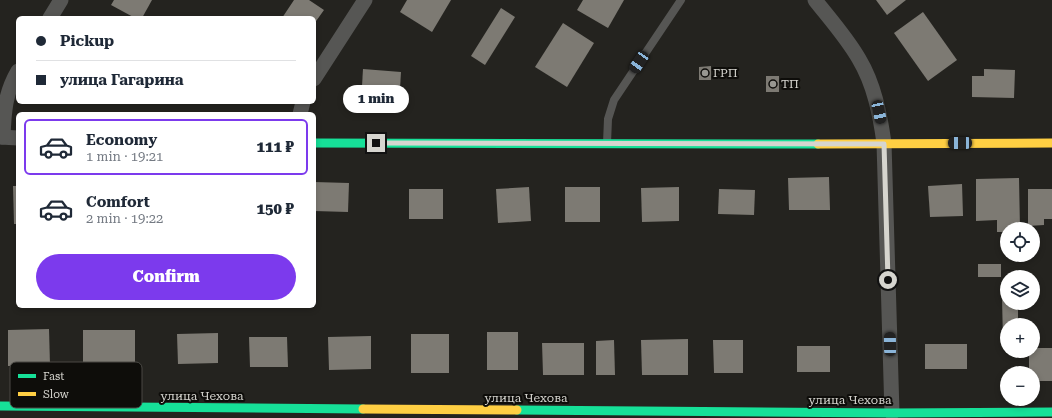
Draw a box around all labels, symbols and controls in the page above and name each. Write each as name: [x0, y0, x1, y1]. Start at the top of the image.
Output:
text: Pickup: [60, 32, 114, 50]
car: [627, 49, 651, 75]
place label: ГРП: [713, 66, 738, 80]
marker: ГРП: [700, 68, 710, 78]
text: улица Гагарина: [60, 71, 184, 89]
place label: ТП: [781, 77, 799, 91]
marker: ТП: [768, 79, 778, 89]
callout: 1 min: [343, 85, 409, 113]
text: 1 min: [358, 91, 394, 106]
car: [871, 99, 887, 125]
icon: car: [38, 129, 74, 165]
text: Economy: [86, 131, 157, 149]
route end: [367, 134, 385, 152]
car: [948, 137, 972, 149]
text: 111 ₽: [257, 138, 294, 156]
text: 1 min · 19:21: [86, 149, 163, 164]
icon: car: [38, 191, 74, 227]
text: Comfort: [86, 193, 150, 211]
text: 150 ₽: [257, 200, 294, 218]
text: 2 min · 19:22: [86, 211, 163, 226]
map controls: [1000, 222, 1040, 406]
button: locate: [1000, 222, 1040, 262]
button: Confirm: [36, 254, 296, 300]
button: layers: [1000, 270, 1040, 310]
route start: [879, 271, 897, 289]
button: +: [1000, 318, 1040, 358]
car: [884, 332, 896, 356]
legend: [10, 362, 142, 408]
button: −: [1000, 366, 1040, 406]
text: Fast: [43, 370, 64, 383]
text: Slow: [43, 388, 70, 401]
street label: улица Чехова: [161, 389, 244, 403]
street label: улица Чехова: [485, 391, 568, 405]
street label: улица Чехова: [809, 393, 892, 407]

